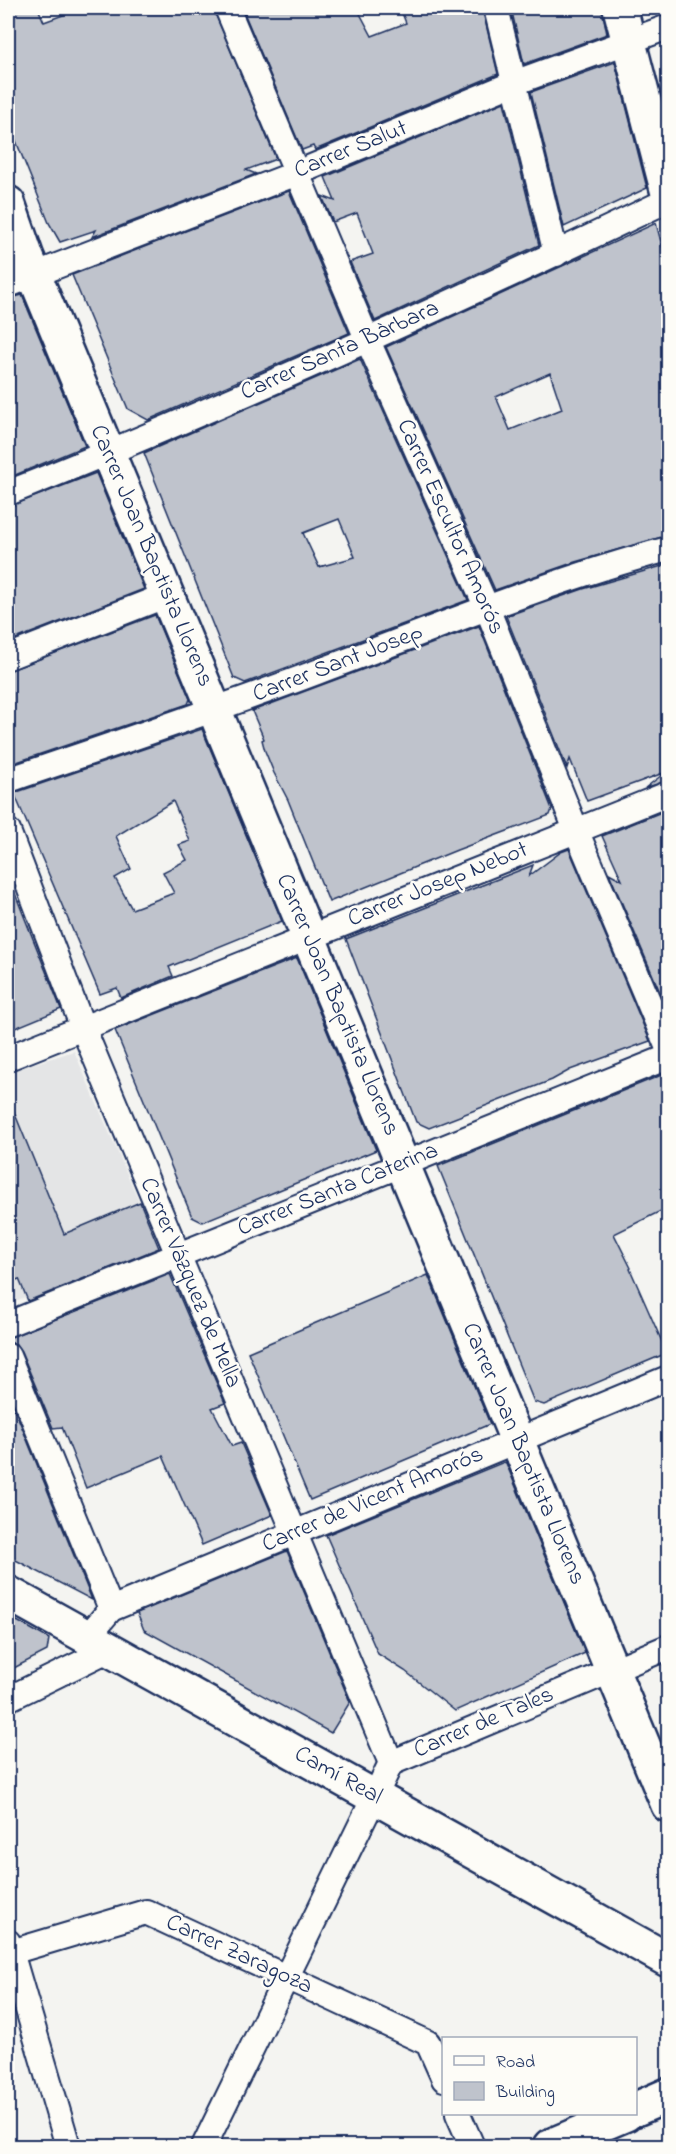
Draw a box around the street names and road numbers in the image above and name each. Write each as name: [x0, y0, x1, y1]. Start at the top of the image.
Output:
street label: Carrer Salut: [289, 111, 413, 189]
street label: Carrer Santa Bàrbara: [235, 291, 445, 411]
street label: Carrer Escultor Amorós: [387, 414, 513, 640]
street label: Carrer Joan Baptista Llorens: [80, 420, 222, 692]
street label: Carrer Sant Josep: [248, 615, 428, 713]
street label: Carrer Josep Nebot: [343, 833, 533, 937]
street label: Carrer Joan Baptista Llorens: [266, 869, 408, 1141]
street label: Carrer Santa Caterina: [232, 1134, 444, 1246]
street label: Carrer Vázquez de Mella: [130, 1172, 250, 1394]
street label: Carrer Joan Baptista Llorens: [452, 1318, 594, 1590]
street label: Carrer de Vicent Amorós: [257, 1437, 489, 1563]
street label: Carrer de Tales: [409, 1678, 559, 1768]
street label: Camí Real: [287, 1737, 389, 1815]
street label: Carrer Zaragoza: [160, 1906, 318, 2004]

